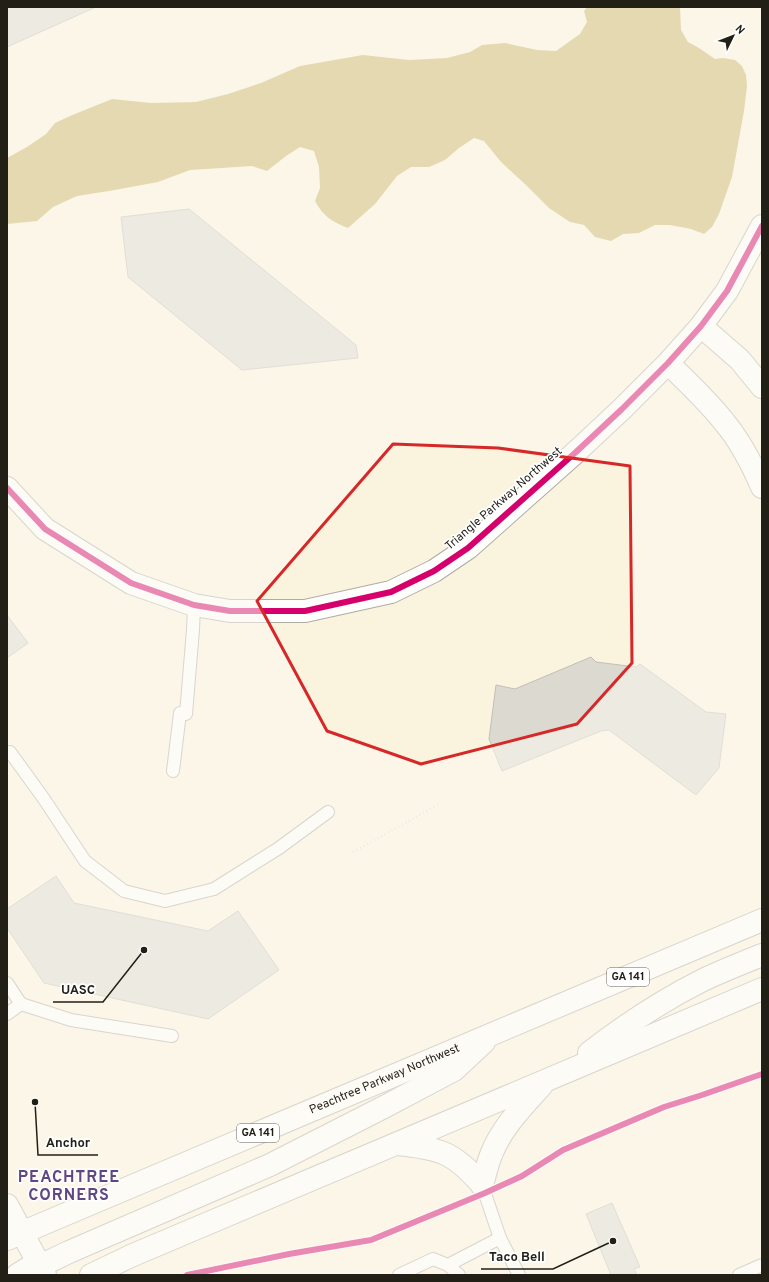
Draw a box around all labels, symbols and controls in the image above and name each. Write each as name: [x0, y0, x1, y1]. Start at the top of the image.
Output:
north arrow: [713, 16, 753, 56]
text: N: [732, 22, 747, 38]
street label: Triangle Parkway Northwest: [442, 444, 566, 554]
road number: GA 141: [607, 968, 649, 986]
callout: UASC: [53, 977, 103, 1002]
text: UASC: [61, 983, 95, 999]
street label: Peachtree Parkway Northwest: [307, 1041, 462, 1118]
road number: GA 141: [237, 1124, 279, 1142]
callout: Anchor: [38, 1130, 98, 1155]
text: Anchor: [46, 1136, 91, 1152]
district label: PEACHTREE CORNERS: [18, 1168, 120, 1206]
callout: Taco Bell: [481, 1244, 553, 1269]
text: Taco Bell: [489, 1250, 545, 1266]

